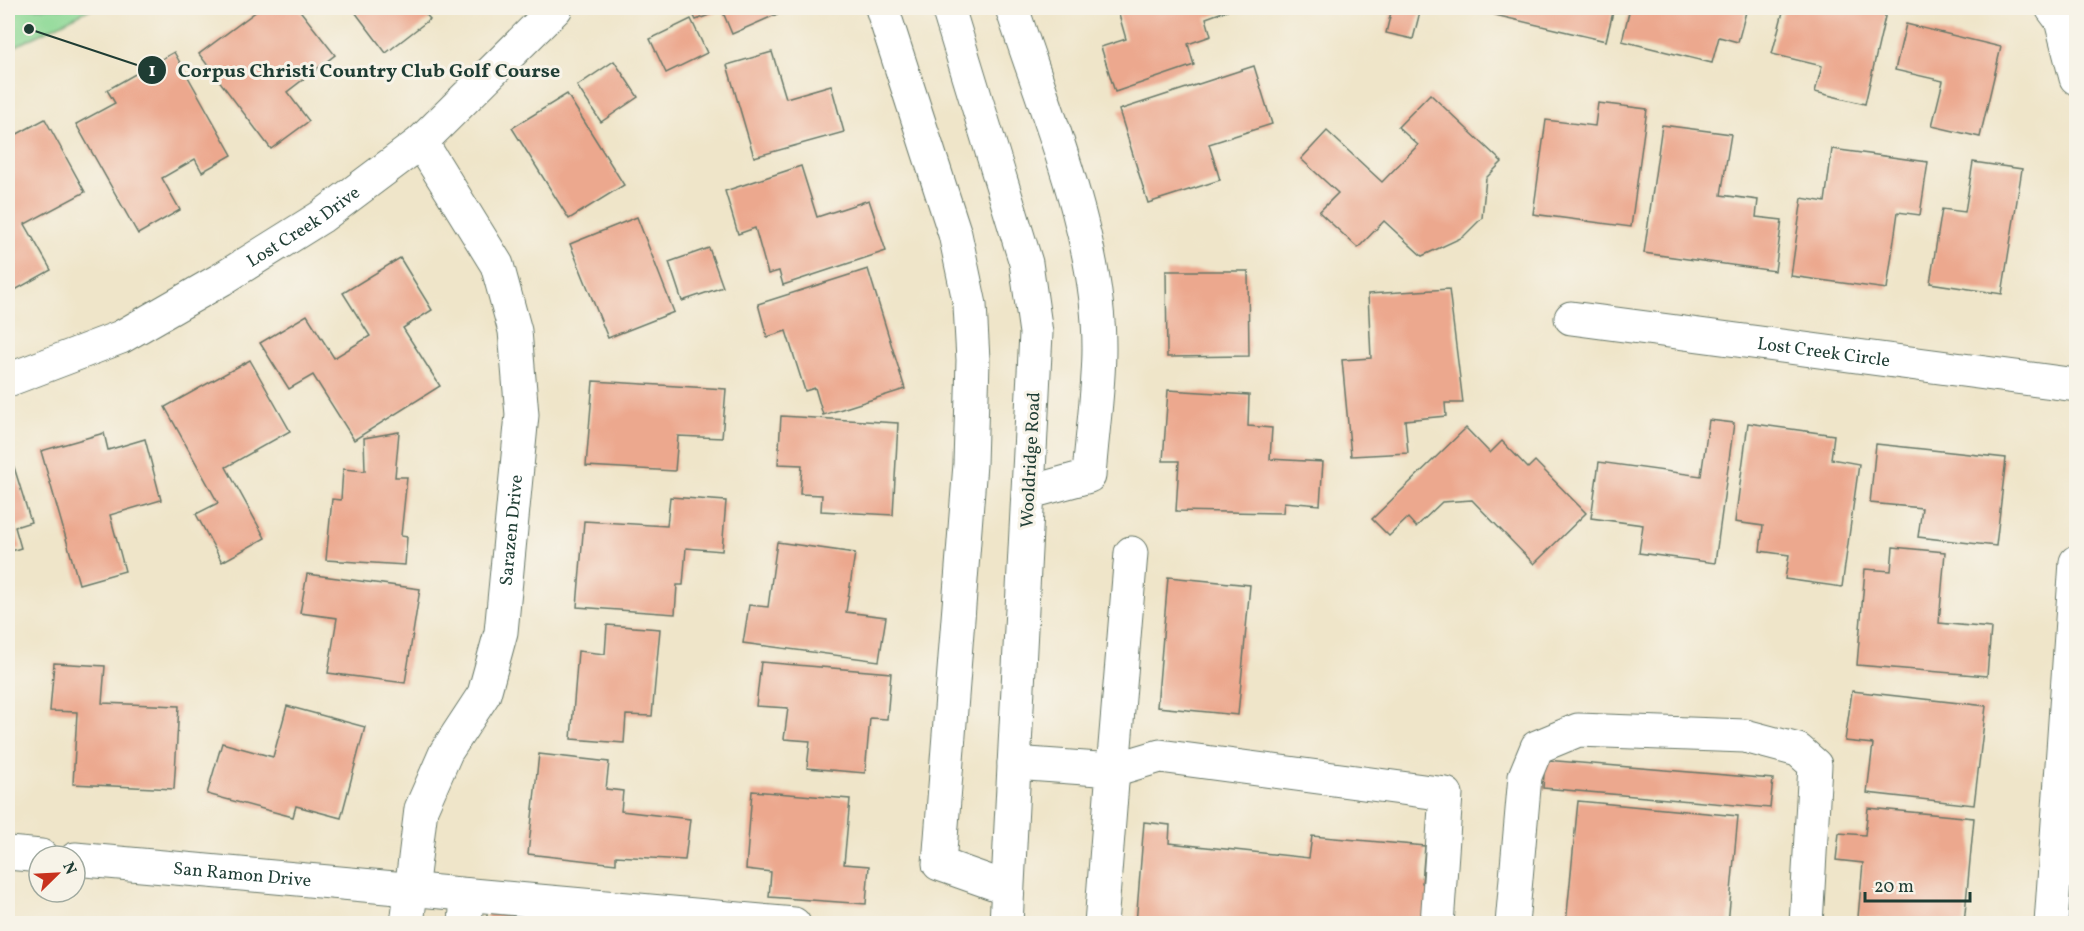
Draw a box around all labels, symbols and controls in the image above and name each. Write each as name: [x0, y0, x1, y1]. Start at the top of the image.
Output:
callout: Corpus Christi Country Club Golf Course: [137, 51, 572, 89]
text: Corpus Christi Country Club Golf Course: [178, 58, 560, 86]
text: 1: [148, 59, 156, 84]
street label: Lost Creek Drive: [242, 181, 366, 274]
street label: Lost Creek Circle: [1756, 332, 1891, 374]
street label: Wooldridge Road: [1015, 391, 1048, 529]
street label: Sarazen Drive: [495, 474, 530, 587]
north arrow: [27, 844, 87, 904]
street label: San Ramon Drive: [172, 857, 312, 894]
text: N: [56, 859, 81, 879]
scale bar: [1865, 865, 1970, 903]
text: 20 m: [1874, 875, 1914, 900]

